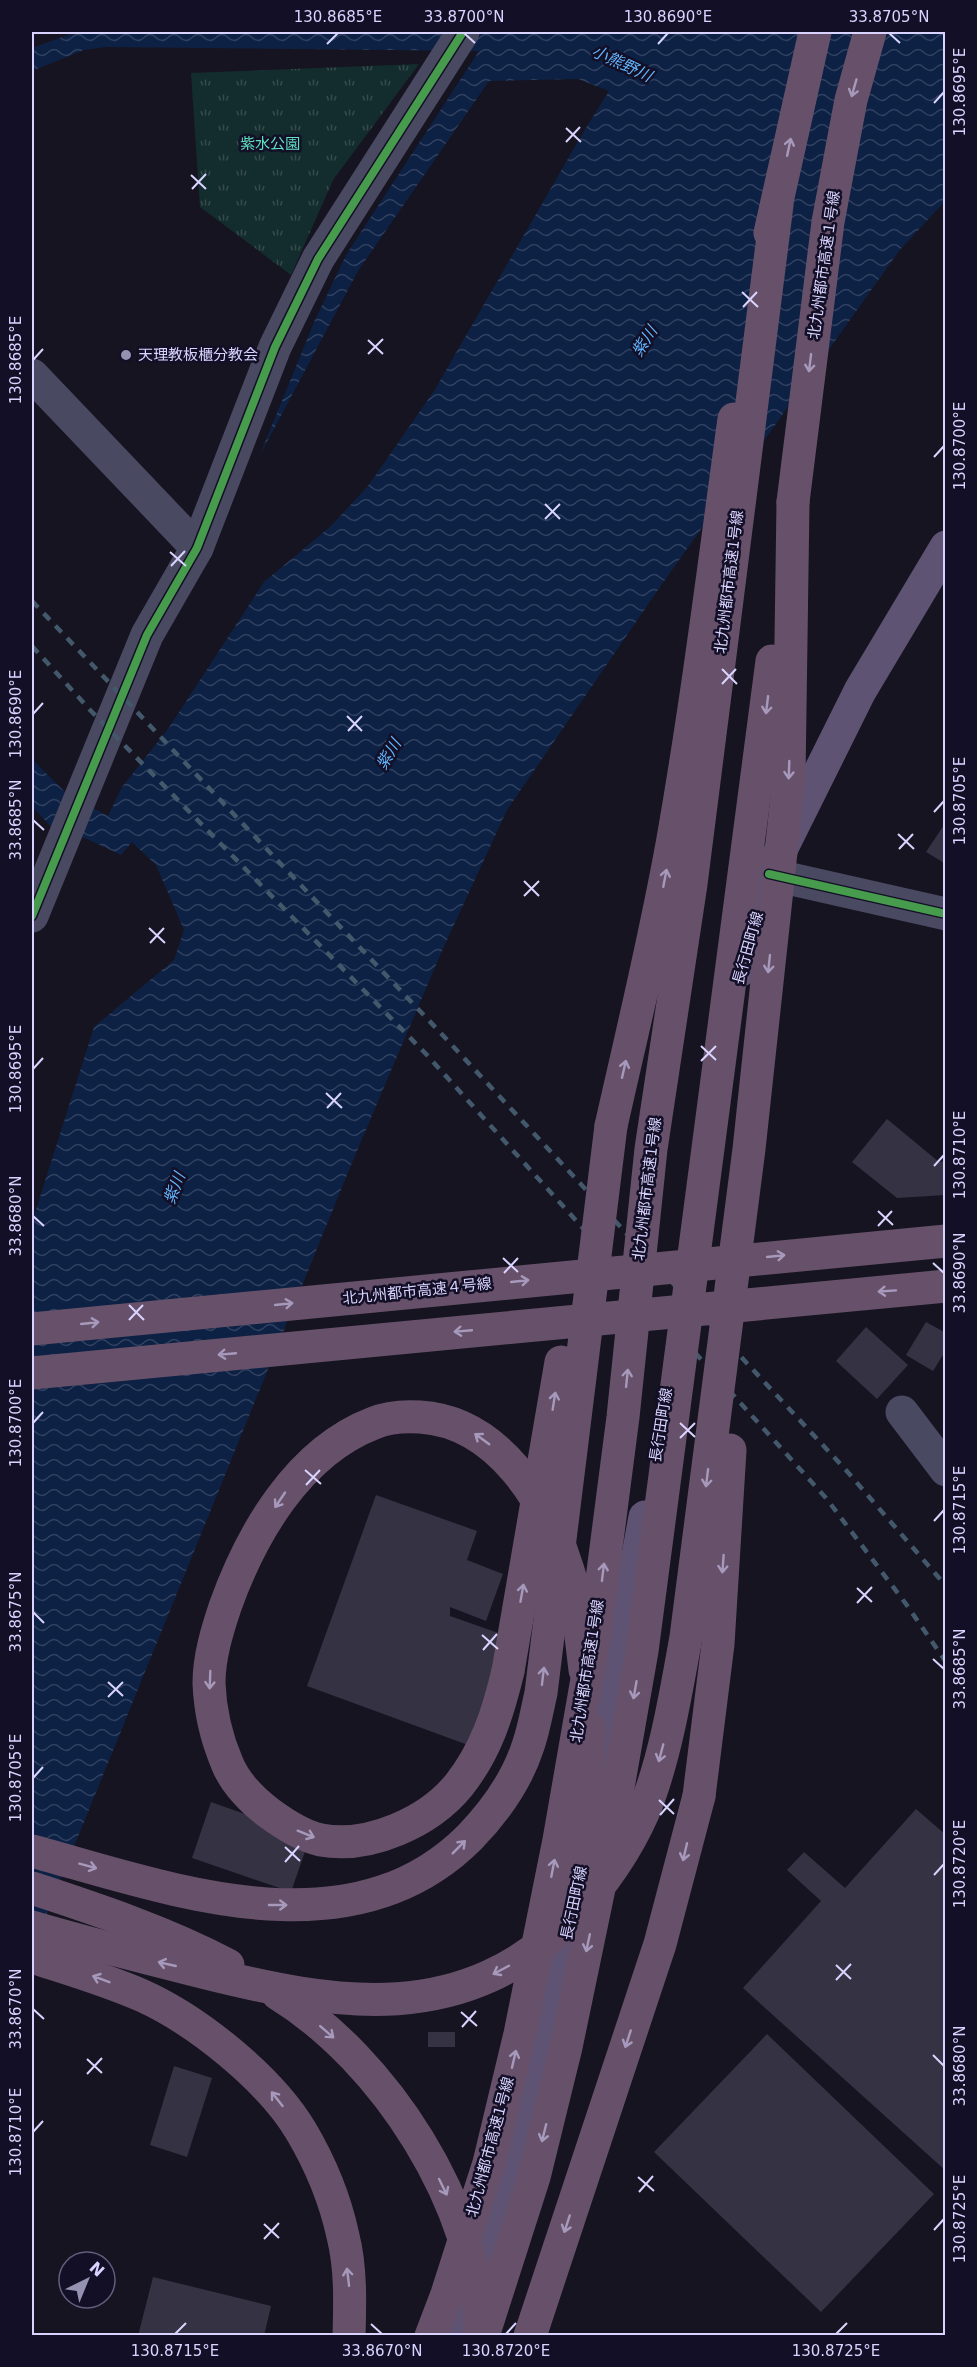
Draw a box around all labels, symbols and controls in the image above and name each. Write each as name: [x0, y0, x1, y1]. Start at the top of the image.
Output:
text: 130.8685°E: [294, 8, 382, 26]
text: 33.8700°N: [424, 8, 504, 26]
text: 130.8690°E: [624, 8, 712, 26]
text: 33.8705°N: [849, 8, 929, 26]
water label: 小熊野川: [589, 41, 657, 86]
text: 130.8695°E: [951, 48, 969, 136]
one-way arrow: [848, 78, 859, 97]
park label: 紫水公園: [240, 135, 300, 153]
one-way arrow: [784, 138, 795, 158]
street label: 北九州都市高速１号線: [805, 189, 843, 341]
text: 130.8685°E: [7, 316, 25, 404]
water label: 紫川: [628, 321, 662, 360]
place label: 天理教板櫃分教会: [138, 346, 258, 364]
marker: 天理教板櫃分教会: [119, 348, 133, 362]
one-way arrow: [805, 353, 816, 373]
text: 130.8700°E: [951, 402, 969, 490]
street label: 北九州都市高速1号線: [711, 509, 747, 655]
text: 130.8690°E: [7, 670, 25, 758]
one-way arrow: [761, 695, 772, 715]
water label: 紫川: [372, 734, 406, 773]
text: 130.8705°E: [951, 757, 969, 845]
one-way arrow: [783, 759, 794, 779]
text: 33.8685°N: [7, 780, 25, 860]
one-way arrow: [660, 869, 671, 889]
street label: 長行田町線: [729, 909, 767, 987]
one-way arrow: [763, 954, 774, 973]
text: 130.8695°E: [7, 1025, 25, 1113]
one-way arrow: [619, 1060, 630, 1079]
text: 130.8710°E: [951, 1111, 969, 1199]
street label: 北九州都市高速1号線: [629, 1116, 665, 1262]
water label: 紫川: [160, 1168, 190, 1207]
text: 33.8680°N: [7, 1176, 25, 1256]
text: 33.8690°N: [951, 1233, 969, 1313]
one-way arrow: [766, 1250, 786, 1261]
street label: 北九州都市高速４号線: [341, 1274, 493, 1308]
one-way arrow: [509, 1275, 529, 1286]
one-way arrow: [878, 1286, 898, 1297]
one-way arrow: [273, 1298, 293, 1309]
one-way arrow: [79, 1317, 99, 1328]
one-way arrow: [454, 1326, 474, 1337]
one-way arrow: [218, 1349, 238, 1360]
one-way arrow: [622, 1369, 633, 1389]
text: 130.8700°E: [7, 1379, 25, 1467]
street label: 長行田町線: [646, 1387, 676, 1463]
one-way arrow: [549, 1391, 560, 1411]
one-way arrow: [474, 1433, 490, 1445]
text: 130.8715°E: [951, 1466, 969, 1554]
one-way arrow: [701, 1468, 712, 1487]
one-way arrow: [274, 1492, 286, 1508]
one-way arrow: [718, 1553, 729, 1573]
one-way arrow: [597, 1562, 608, 1582]
text: 33.8675°N: [7, 1572, 25, 1652]
one-way arrow: [517, 1584, 528, 1603]
street label: 北九州都市高速1号線: [567, 1598, 607, 1744]
text: 33.8685°N: [951, 1629, 969, 1709]
one-way arrow: [538, 1667, 549, 1687]
one-way arrow: [205, 1669, 216, 1689]
one-way arrow: [629, 1679, 640, 1699]
text: 130.8705°E: [7, 1734, 25, 1822]
one-way arrow: [655, 1743, 666, 1762]
text: 130.8720°E: [951, 1820, 969, 1908]
one-way arrow: [296, 1829, 315, 1840]
one-way arrow: [452, 1840, 467, 1855]
one-way arrow: [679, 1842, 690, 1862]
one-way arrow: [548, 1858, 559, 1878]
one-way arrow: [78, 1861, 97, 1873]
street label: 長行田町線: [557, 1864, 591, 1942]
one-way arrow: [268, 1899, 288, 1911]
one-way arrow: [581, 1933, 593, 1952]
one-way arrow: [158, 1957, 177, 1969]
one-way arrow: [492, 1965, 510, 1976]
text: 33.8670°N: [7, 1969, 25, 2049]
one-way arrow: [92, 1973, 110, 1984]
one-way arrow: [319, 2024, 335, 2038]
text: 33.8680°N: [951, 2026, 969, 2106]
one-way arrow: [622, 2029, 633, 2048]
one-way arrow: [509, 2049, 520, 2069]
street label: 北九州都市高速1号線: [463, 2075, 517, 2219]
text: 130.8710°E: [7, 2088, 25, 2176]
one-way arrow: [270, 2092, 283, 2108]
one-way arrow: [538, 2123, 550, 2142]
text: 130.8725°E: [951, 2175, 969, 2263]
one-way arrow: [438, 2177, 449, 2195]
one-way arrow: [561, 2214, 572, 2233]
north arrow: [57, 2250, 117, 2310]
text: N: [86, 2258, 108, 2281]
one-way arrow: [343, 2268, 354, 2288]
text: 130.8715°E: [131, 2342, 219, 2360]
text: 33.8670°N: [342, 2342, 422, 2360]
text: 130.8720°E: [462, 2342, 550, 2360]
text: 130.8725°E: [792, 2342, 880, 2360]

